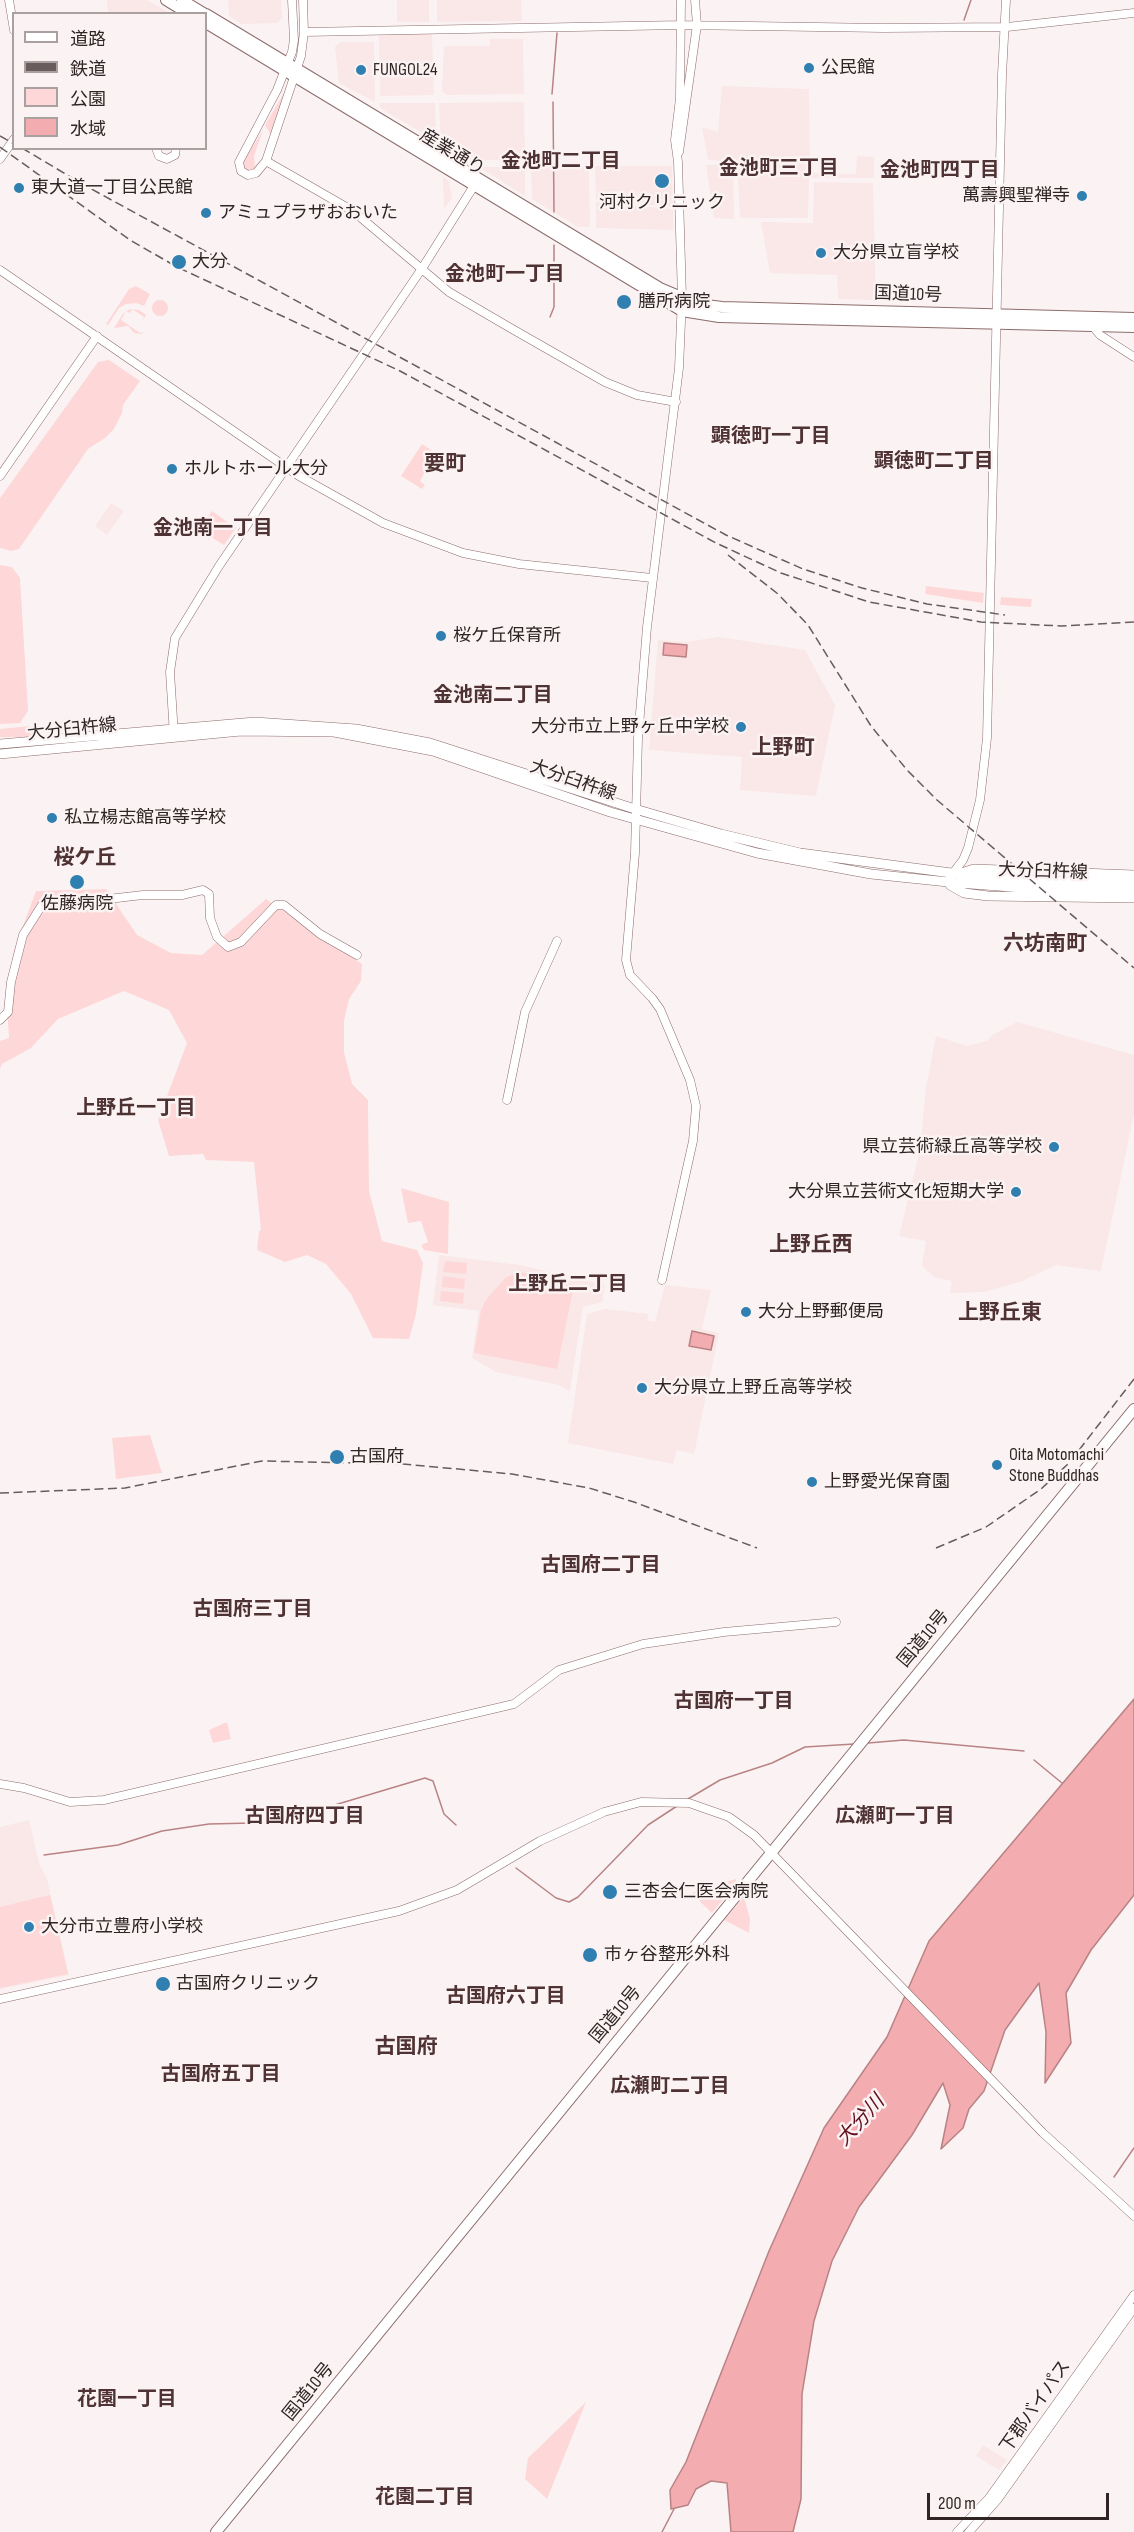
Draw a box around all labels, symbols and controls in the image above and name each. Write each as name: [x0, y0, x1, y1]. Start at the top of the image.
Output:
legend: [12, 12, 207, 150]
text: 道路: [70, 29, 106, 50]
place label: 公民館: [821, 57, 875, 79]
text: 鉄道: [70, 59, 106, 80]
place label: FUNGOL24: [373, 59, 438, 81]
marker: 公民館: [802, 61, 816, 75]
marker: FUNGOL24: [354, 63, 368, 77]
text: 公園: [70, 89, 106, 110]
text: 水域: [70, 119, 106, 140]
street label: 産業通り: [416, 125, 488, 181]
district label: 金池町二丁目: [501, 150, 621, 174]
district label: 金池町三丁目: [719, 157, 839, 181]
district label: 金池町四丁目: [880, 159, 1000, 183]
marker: 河村クリニック: [653, 172, 671, 190]
place label: 東大道一丁目公民館: [31, 177, 193, 199]
marker: 東大道一丁目公民館: [12, 181, 26, 195]
place label: 萬壽興聖禅寺: [962, 185, 1070, 207]
marker: 萬壽興聖禅寺: [1075, 189, 1089, 203]
place label: 河村クリニック: [599, 192, 725, 214]
place label: アミュプラザおおいた: [218, 202, 398, 224]
marker: アミュプラザおおいた: [199, 206, 213, 220]
place label: 大分県立盲学校: [833, 242, 959, 264]
marker: 大分県立盲学校: [814, 246, 828, 260]
place label: 大分: [192, 251, 228, 273]
marker: 大分: [170, 253, 188, 271]
district label: 金池町一丁目: [445, 263, 565, 287]
street label: 国道10号: [873, 283, 943, 307]
place label: 膳所病院: [638, 291, 710, 313]
marker: 膳所病院: [615, 293, 633, 311]
district label: 顕徳町一丁目: [711, 425, 831, 449]
district label: 顕徳町二丁目: [874, 450, 994, 474]
district label: 要町: [424, 452, 466, 478]
place label: ホルトホール大分: [184, 458, 328, 480]
marker: ホルトホール大分: [165, 462, 179, 476]
district label: 金池南一丁目: [153, 517, 273, 541]
place label: 桜ケ丘保育所: [453, 625, 561, 647]
marker: 桜ケ丘保育所: [434, 629, 448, 643]
district label: 金池南二丁目: [433, 684, 553, 708]
street label: 大分臼杵線: [26, 715, 118, 745]
place label: 大分市立上野ヶ丘中学校: [531, 716, 729, 738]
marker: 大分市立上野ヶ丘中学校: [734, 720, 748, 734]
district label: 上野町: [752, 736, 814, 762]
street label: 大分臼杵線: [527, 756, 619, 806]
place label: 私立楊志館高等学校: [64, 807, 226, 829]
marker: 私立楊志館高等学校: [45, 811, 59, 825]
district label: 桜ケ丘: [54, 846, 116, 872]
street label: 大分臼杵線: [998, 860, 1088, 884]
marker: 佐藤病院: [68, 873, 86, 891]
place label: 佐藤病院: [41, 893, 113, 915]
district label: 六坊南町: [1003, 932, 1087, 958]
district label: 上野丘一丁目: [76, 1097, 196, 1121]
place label: 県立芸術緑丘高等学校: [862, 1136, 1042, 1158]
marker: 県立芸術緑丘高等学校: [1047, 1140, 1061, 1154]
place label: 大分県立芸術文化短期大学: [788, 1181, 1004, 1203]
marker: 大分県立芸術文化短期大学: [1009, 1185, 1023, 1199]
district label: 上野丘西: [769, 1233, 853, 1259]
district label: 上野丘二丁目: [508, 1273, 628, 1297]
place label: 大分上野郵便局: [758, 1301, 884, 1323]
district label: 上野丘東: [958, 1301, 1042, 1327]
marker: 大分上野郵便局: [739, 1305, 753, 1319]
place label: 大分県立上野丘高等学校: [654, 1377, 852, 1399]
marker: 大分県立上野丘高等学校: [635, 1381, 649, 1395]
place label: Oita Motomachi Stone Buddhas: [1009, 1444, 1104, 1486]
place label: 古国府: [350, 1446, 404, 1468]
marker: 古国府: [328, 1448, 346, 1466]
marker: Oita Motomachi Stone Buddhas: [990, 1458, 1004, 1472]
place label: 上野愛光保育園: [824, 1471, 950, 1493]
marker: 上野愛光保育園: [805, 1475, 819, 1489]
district label: 古国府二丁目: [541, 1554, 661, 1578]
district label: 古国府三丁目: [193, 1598, 313, 1622]
street label: 国道10号: [894, 1606, 954, 1672]
district label: 古国府一丁目: [674, 1690, 794, 1714]
district label: 古国府四丁目: [245, 1805, 365, 1829]
district label: 広瀬町一丁目: [835, 1805, 955, 1829]
place label: 三杏会仁医会病院: [624, 1881, 768, 1903]
marker: 三杏会仁医会病院: [601, 1883, 619, 1901]
place label: 大分市立豊府小学校: [41, 1916, 203, 1938]
marker: 大分市立豊府小学校: [22, 1920, 36, 1934]
place label: 市ヶ谷整形外科: [604, 1944, 730, 1966]
marker: 市ヶ谷整形外科: [581, 1946, 599, 1964]
place label: 古国府クリニック: [176, 1973, 320, 1995]
marker: 古国府クリニック: [154, 1975, 172, 1993]
street label: 国道10号: [586, 1982, 646, 2048]
district label: 古国府六丁目: [446, 1985, 566, 2009]
district label: 古国府: [375, 2035, 437, 2061]
district label: 古国府五丁目: [161, 2063, 281, 2087]
district label: 広瀬町二丁目: [610, 2075, 730, 2099]
water label: 大分川: [832, 2091, 890, 2151]
street label: 下郡バイパス: [996, 2357, 1076, 2457]
street label: 国道10号: [279, 2359, 339, 2425]
district label: 花園一丁目: [77, 2388, 177, 2412]
scale bar: [930, 2481, 1112, 2519]
district label: 花園二丁目: [375, 2486, 475, 2510]
text: 200 m: [938, 2493, 976, 2514]

